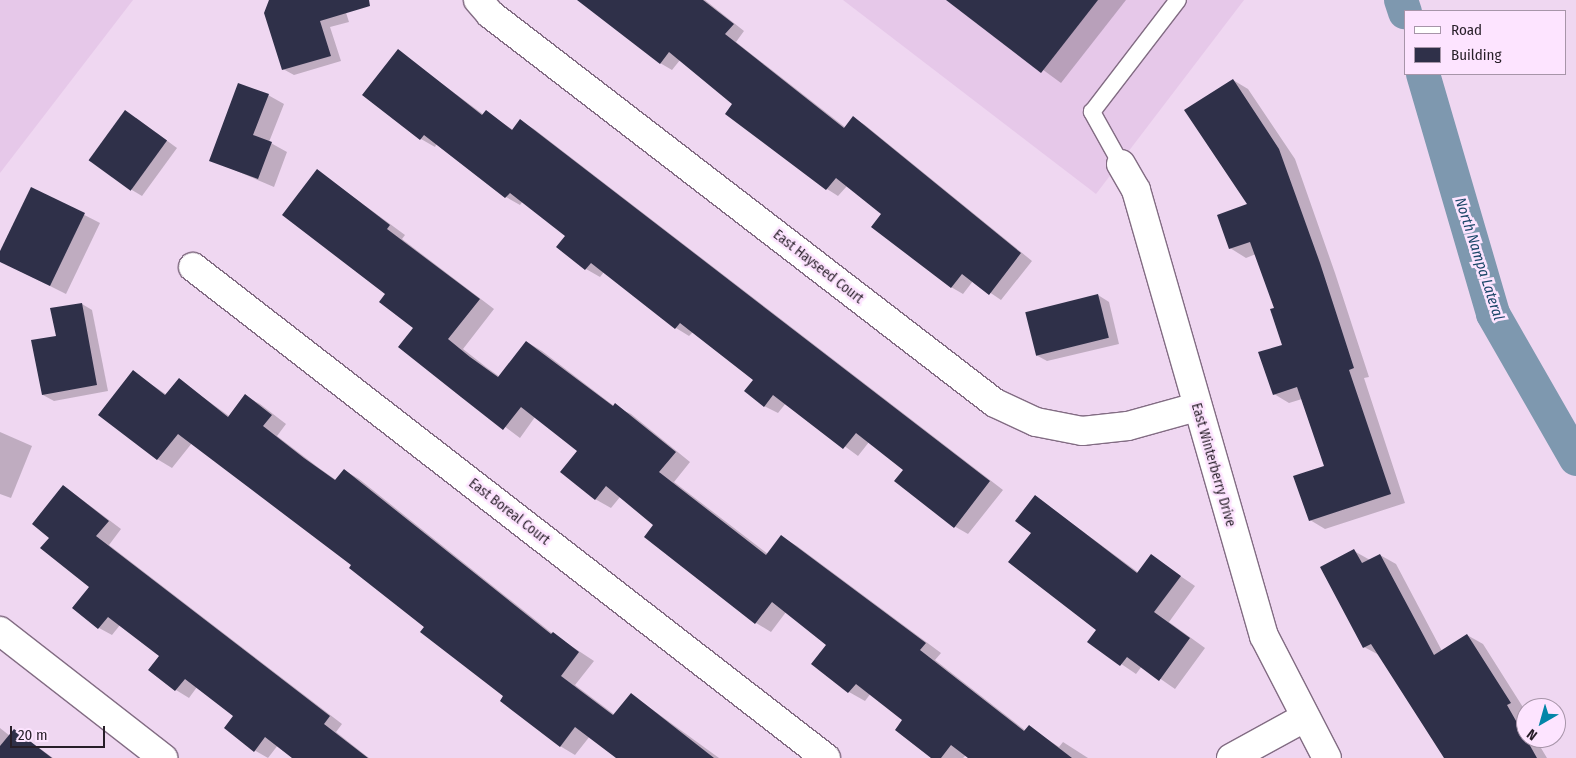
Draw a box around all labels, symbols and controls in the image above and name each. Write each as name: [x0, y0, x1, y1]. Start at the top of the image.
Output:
legend: [1404, 10, 1566, 75]
text: Road: [1451, 21, 1482, 39]
text: Building: [1451, 46, 1502, 64]
water label: North Nampa Lateral: [1451, 195, 1507, 323]
street label: East Hayseed Court: [770, 227, 866, 307]
street label: East Winterberry Drive: [1187, 401, 1239, 529]
street label: East Boreal Court: [465, 475, 553, 549]
north arrow: [1516, 698, 1566, 748]
scale bar: [12, 716, 108, 748]
text: N: [1524, 725, 1541, 744]
text: 20 m: [18, 726, 48, 744]

